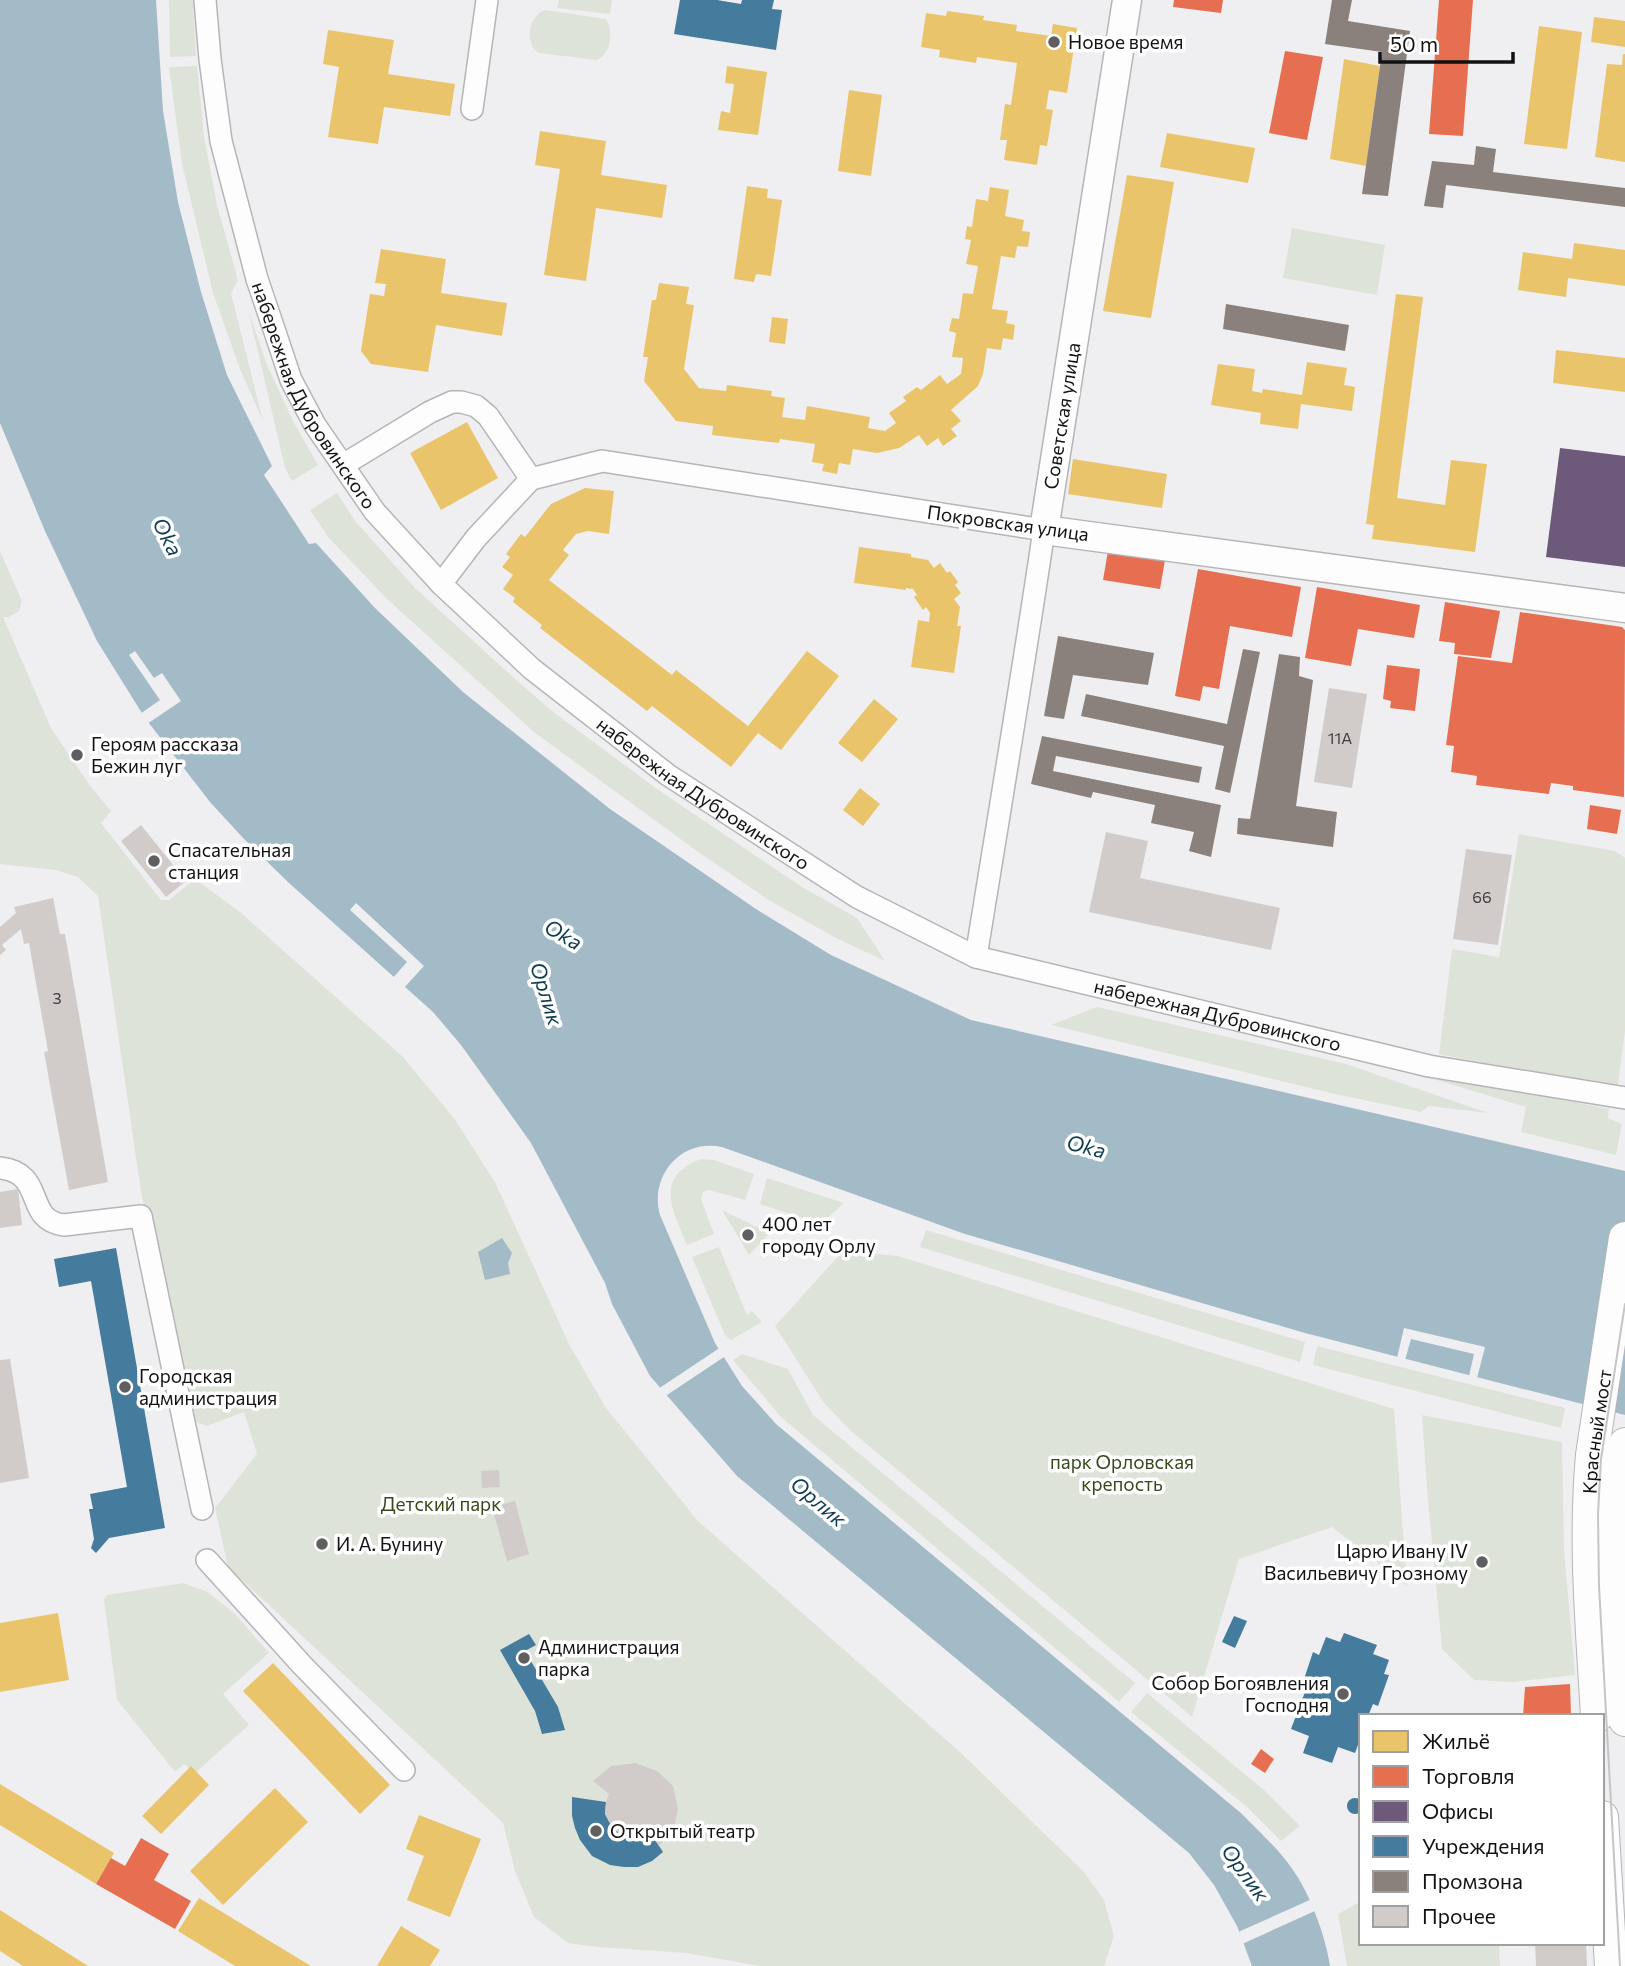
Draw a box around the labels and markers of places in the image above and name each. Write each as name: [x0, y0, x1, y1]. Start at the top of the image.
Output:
place label: Новое время: [1068, 30, 1183, 53]
marker: Новое время: [1046, 34, 1062, 50]
place label: Героям рассказа Бежин луг: [91, 732, 239, 777]
marker: Героям рассказа Бежин луг: [69, 747, 85, 763]
place label: Спасательная станция: [168, 838, 291, 883]
marker: Спасательная станция: [146, 853, 162, 869]
place label: 400 лет городу Орлу: [762, 1212, 876, 1257]
marker: 400 лет городу Орлу: [740, 1227, 756, 1243]
place label: Городская администрация: [139, 1364, 277, 1409]
marker: Городская администрация: [117, 1379, 133, 1395]
place label: И. А. Бунину: [336, 1532, 444, 1555]
marker: И. А. Бунину: [314, 1536, 330, 1552]
place label: Царю Ивану IV Васильевичу Грозному: [1264, 1539, 1468, 1584]
marker: Царю Ивану IV Васильевичу Грозному: [1474, 1554, 1490, 1570]
place label: Администрация парка: [538, 1635, 680, 1680]
marker: Администрация парка: [516, 1650, 532, 1666]
place label: Собор Богоявления Господня: [1151, 1671, 1329, 1716]
marker: Собор Богоявления Господня: [1335, 1686, 1351, 1702]
place label: Открытый театр: [610, 1819, 755, 1842]
marker: Открытый театр: [588, 1823, 604, 1839]

